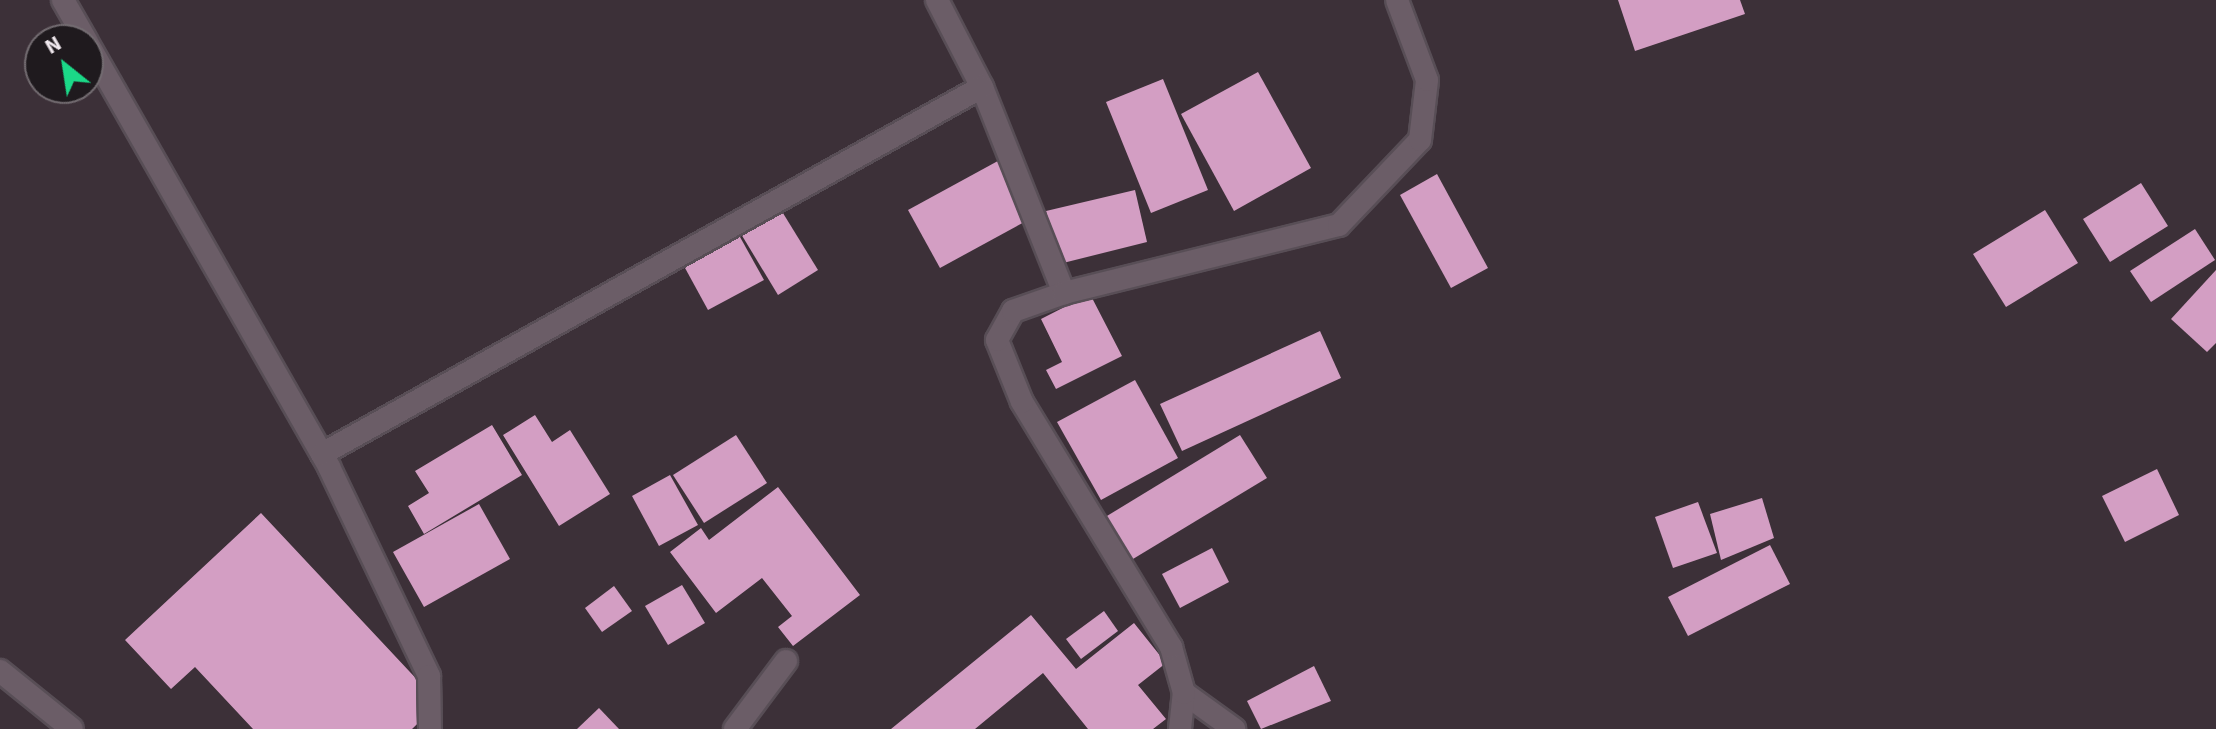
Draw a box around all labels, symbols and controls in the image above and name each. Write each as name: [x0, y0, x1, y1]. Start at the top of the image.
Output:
north arrow: [24, 24, 104, 104]
text: N: [39, 27, 67, 62]

